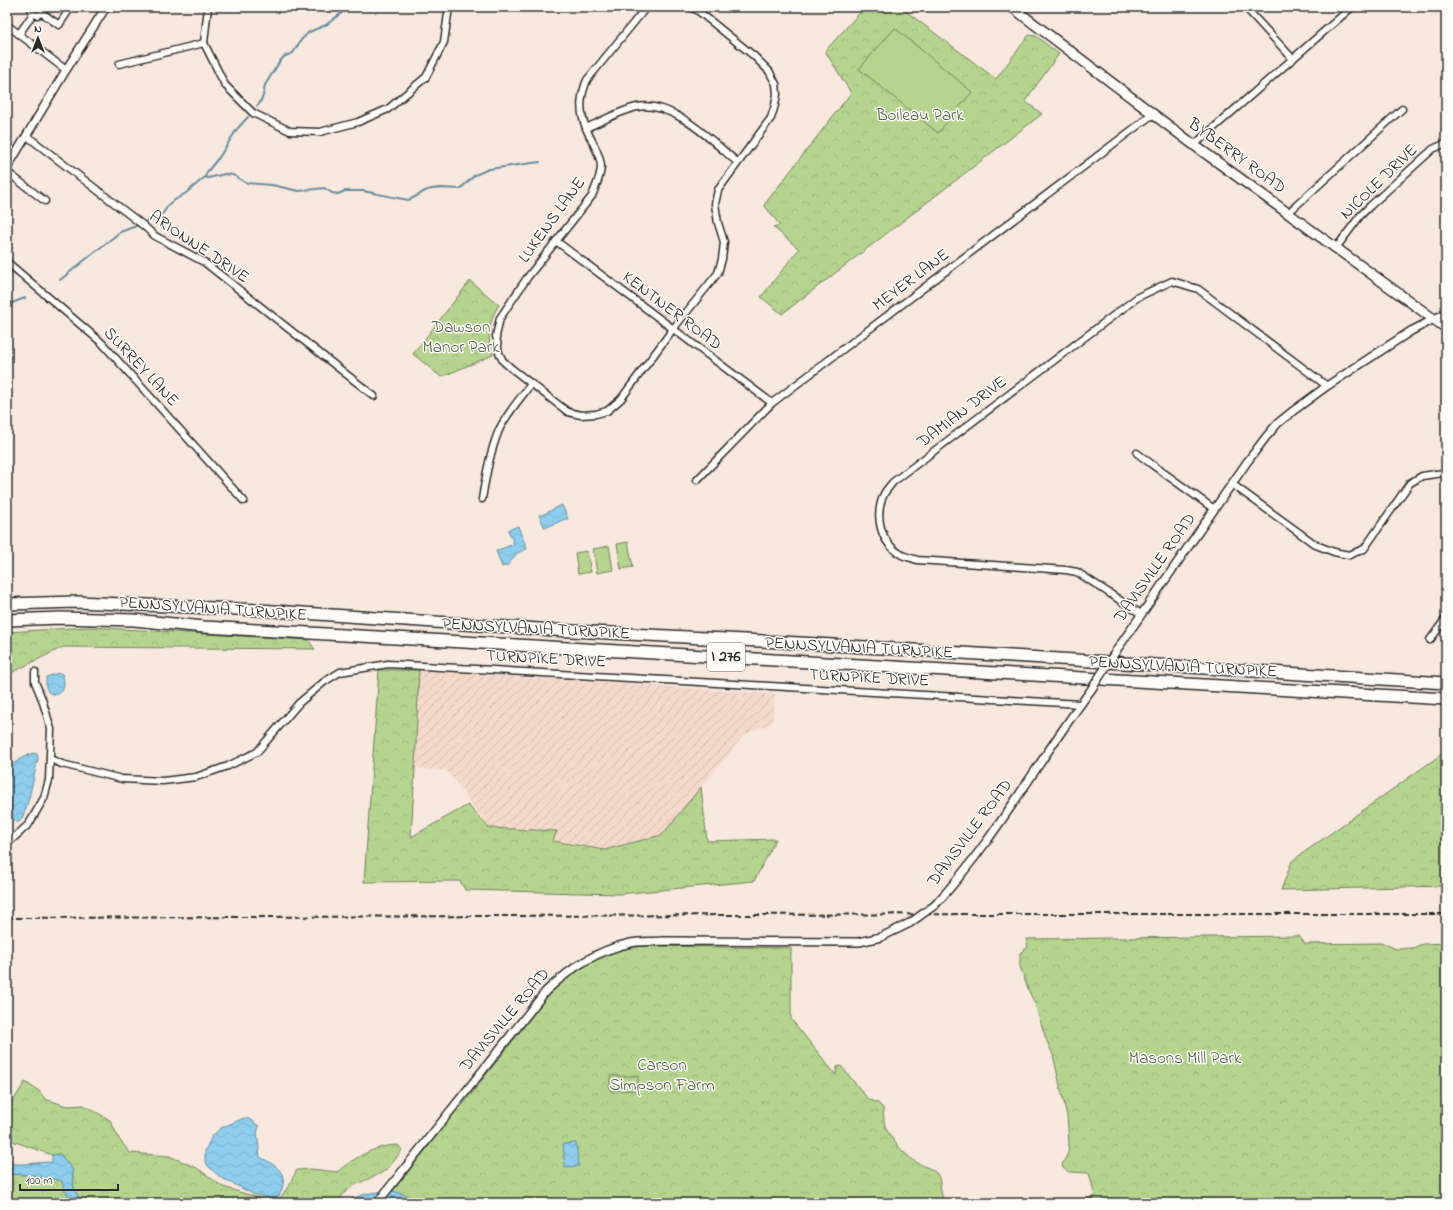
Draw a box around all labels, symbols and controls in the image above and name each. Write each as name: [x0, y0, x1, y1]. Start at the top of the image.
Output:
north arrow: [18, 18, 58, 58]
text: N: [34, 21, 42, 37]
park label: Boileau Park: [875, 103, 964, 128]
street label: BYBERRY ROAD: [1182, 111, 1291, 200]
street label: NICOLE DRIVE: [1335, 138, 1423, 226]
street label: LUKENS LANE: [512, 172, 592, 268]
street label: ARIONNE DRIVE: [144, 204, 254, 290]
street label: MEYER LANE: [867, 243, 955, 317]
street label: KENTNER ROAD: [617, 265, 727, 357]
park label: Dawson Manor Park: [423, 315, 500, 360]
street label: SURREY LANE: [97, 321, 185, 413]
street label: DAMIAN DRIVE: [911, 370, 1012, 455]
street label: DAVISVILLE ROAD: [1107, 508, 1202, 629]
street label: PENNSYLVANIA TURNPIKE: [118, 590, 308, 628]
street label: PENNSYLVANIA TURNPIKE: [441, 612, 631, 646]
street label: PENNSYLVANIA TURNPIKE: [764, 631, 954, 665]
street label: TURNPIKE DRIVE: [485, 643, 607, 675]
road number: I 276: [707, 643, 745, 671]
street label: PENNSYLVANIA TURNPIKE: [1088, 650, 1278, 684]
street label: TURNPIKE DRIVE: [808, 662, 930, 694]
street label: DAVISVILLE ROAD: [921, 774, 1019, 893]
street label: DAVISVILLE ROAD: [453, 963, 556, 1078]
park label: Masons Mill Park: [1129, 1046, 1242, 1071]
park label: Carson Simpson Farm: [609, 1053, 715, 1098]
scale bar: [20, 1166, 118, 1192]
text: 100 m: [26, 1172, 53, 1190]

